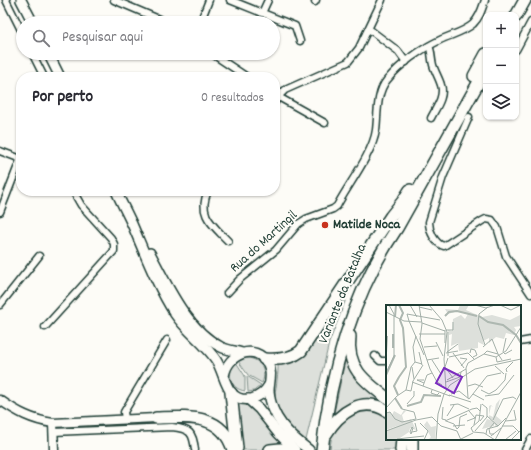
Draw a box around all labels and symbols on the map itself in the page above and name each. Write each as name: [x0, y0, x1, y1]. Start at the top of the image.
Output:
street label: Rua do Martingil: [226, 206, 303, 278]
place label: Matilde Noca: [333, 215, 402, 235]
marker: Matilde Noca: [320, 220, 330, 230]
street label: Variante da Batalha: [314, 241, 372, 347]
inset map: [386, 305, 521, 440]

